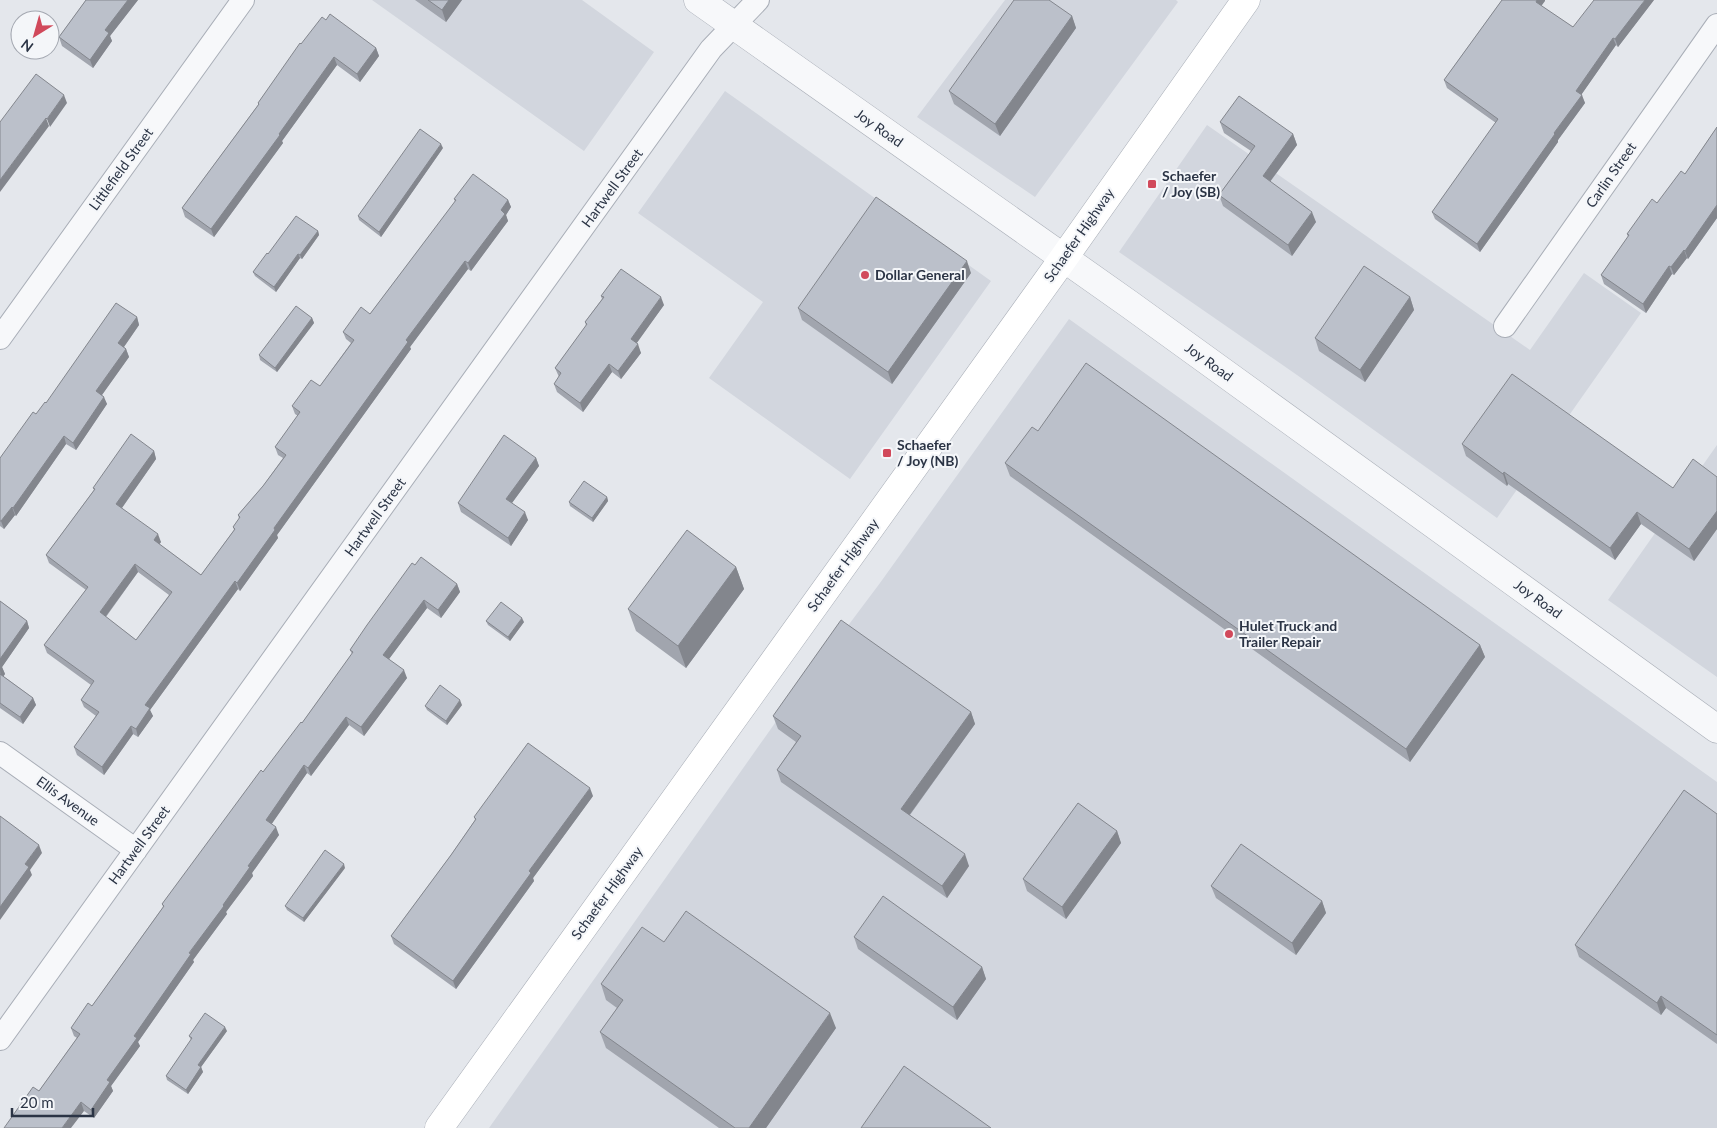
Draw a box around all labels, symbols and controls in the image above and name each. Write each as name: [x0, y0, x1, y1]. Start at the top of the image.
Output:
north arrow: [10, 10, 60, 60]
text: N: [17, 36, 36, 56]
street label: Joy Road: [852, 105, 907, 150]
street label: Littlefield Street: [85, 124, 156, 213]
street label: Carlin Street: [1582, 139, 1639, 211]
street label: Hartwell Street: [577, 145, 646, 230]
place label: Schaefer / Joy (SB): [1162, 167, 1220, 200]
marker: Schaefer / Joy (SB): [1146, 178, 1158, 190]
street label: Schaefer Highway: [1040, 184, 1118, 285]
place label: Dollar General: [875, 266, 965, 283]
marker: Dollar General: [859, 269, 871, 281]
street label: Joy Road: [1182, 339, 1236, 385]
place label: Schaefer / Joy (NB): [897, 436, 958, 469]
marker: Schaefer / Joy (NB): [881, 447, 893, 459]
street label: Hartwell Street: [340, 474, 409, 559]
street label: Schaefer Highway: [803, 514, 882, 614]
street label: Joy Road: [1511, 576, 1565, 622]
place label: Hulet Truck and Trailer Repair: [1239, 617, 1337, 650]
marker: Hulet Truck and Trailer Repair: [1223, 628, 1235, 640]
street label: Ellis Avenue: [34, 772, 103, 829]
street label: Hartwell Street: [104, 802, 173, 887]
street label: Schaefer Highway: [567, 842, 646, 942]
scale bar: [12, 1086, 94, 1118]
text: 20 m: [20, 1093, 54, 1111]

